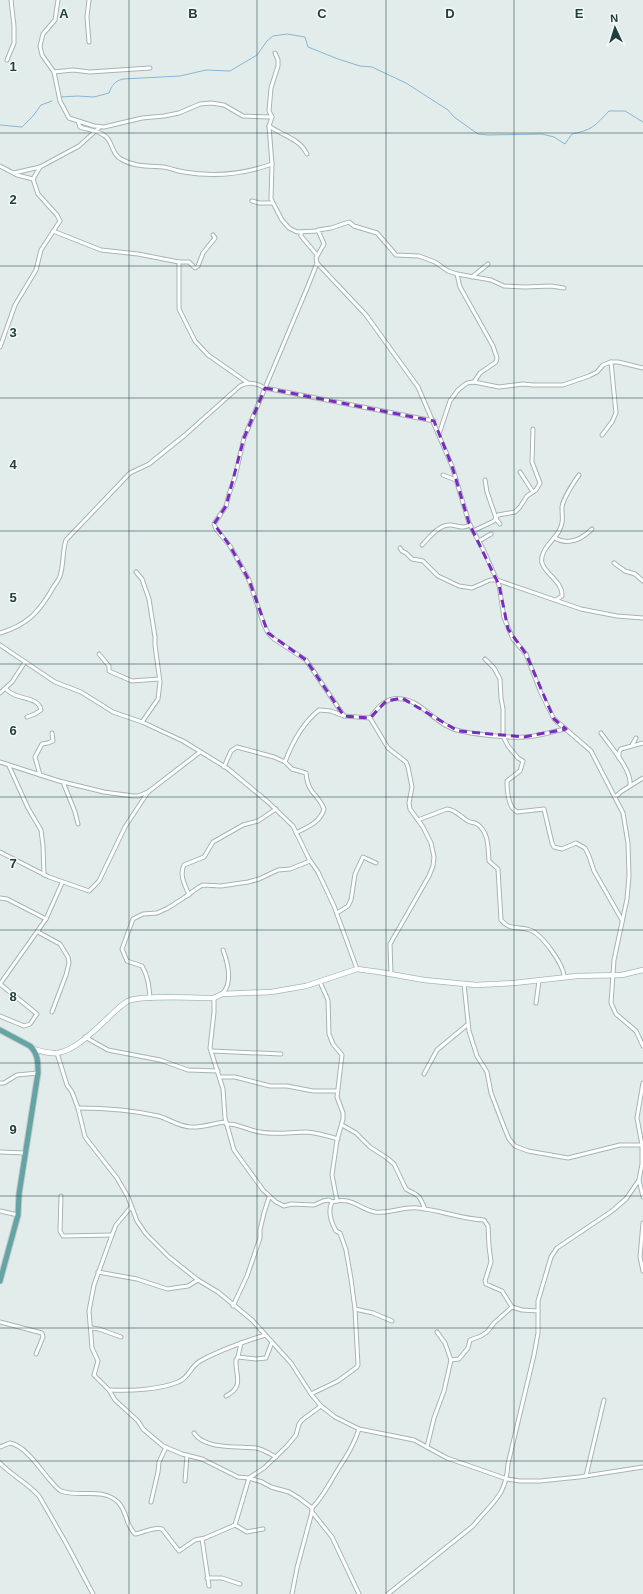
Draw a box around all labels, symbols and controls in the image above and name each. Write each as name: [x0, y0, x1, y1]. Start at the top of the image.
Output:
text: A: [59, 6, 69, 21]
text: B: [188, 6, 198, 21]
text: C: [317, 6, 327, 21]
text: D: [445, 6, 455, 21]
text: E: [575, 6, 584, 21]
north arrow: [595, 8, 635, 48]
text: N: [610, 12, 619, 24]
text: 1: [9, 59, 17, 74]
text: 2: [9, 192, 17, 207]
text: 3: [9, 325, 17, 340]
text: 4: [9, 457, 17, 472]
text: 5: [9, 590, 17, 605]
text: 6: [9, 723, 17, 738]
text: 7: [9, 856, 17, 871]
text: 8: [9, 989, 17, 1004]
text: 9: [9, 1122, 17, 1137]

